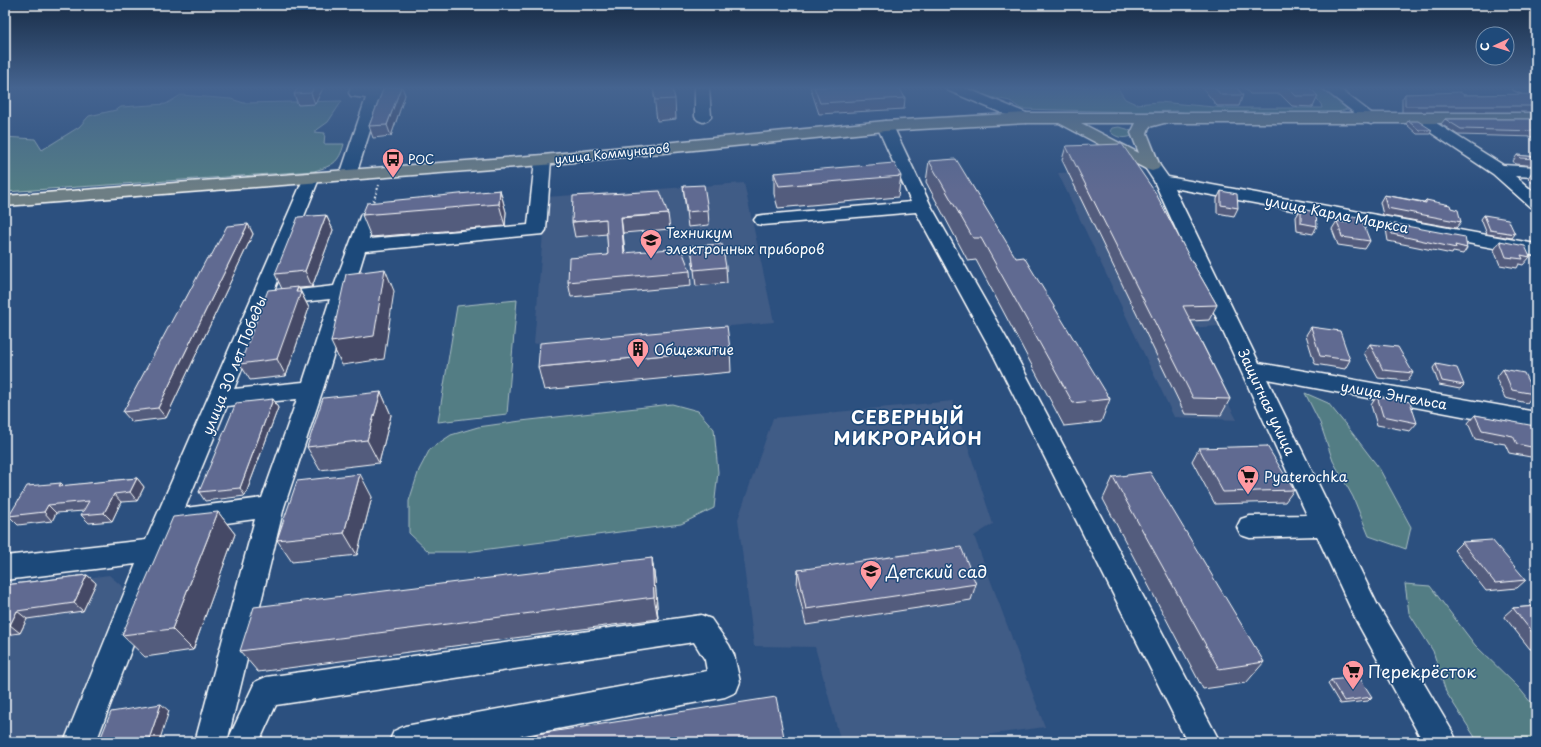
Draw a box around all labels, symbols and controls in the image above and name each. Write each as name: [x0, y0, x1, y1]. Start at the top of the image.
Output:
north arrow: [1475, 26, 1515, 66]
text: С: [1476, 42, 1493, 51]
street label: улица Коммунаров: [554, 138, 670, 168]
bus stop icon: РОС: [380, 146, 406, 179]
place label: РОС: [408, 150, 434, 168]
street label: улица Карла Маркса: [1263, 190, 1411, 238]
place label: Техникум электронных приборов: [666, 222, 824, 259]
school or university icon: Техникум электронных приборов: [638, 227, 664, 260]
street label: улица 30 лет Победы: [196, 292, 272, 438]
building icon: Общежитие: [625, 336, 651, 369]
place label: Общежитие: [654, 339, 734, 360]
street label: Защитная улица: [1233, 345, 1301, 459]
street label: улица Энгельса: [1339, 375, 1449, 415]
district label: СЕВЕРНЫЙ МИКРОРАЙОН: [833, 403, 983, 451]
supermarket icon: Pyaterochka: [1235, 463, 1261, 496]
place label: Pyaterochka: [1264, 466, 1348, 487]
school or university icon: Детский сад: [858, 558, 884, 591]
place label: Детский сад: [885, 558, 987, 584]
supermarket icon: Перекрёсток: [1340, 658, 1366, 691]
place label: Перекрёсток: [1368, 658, 1477, 684]

